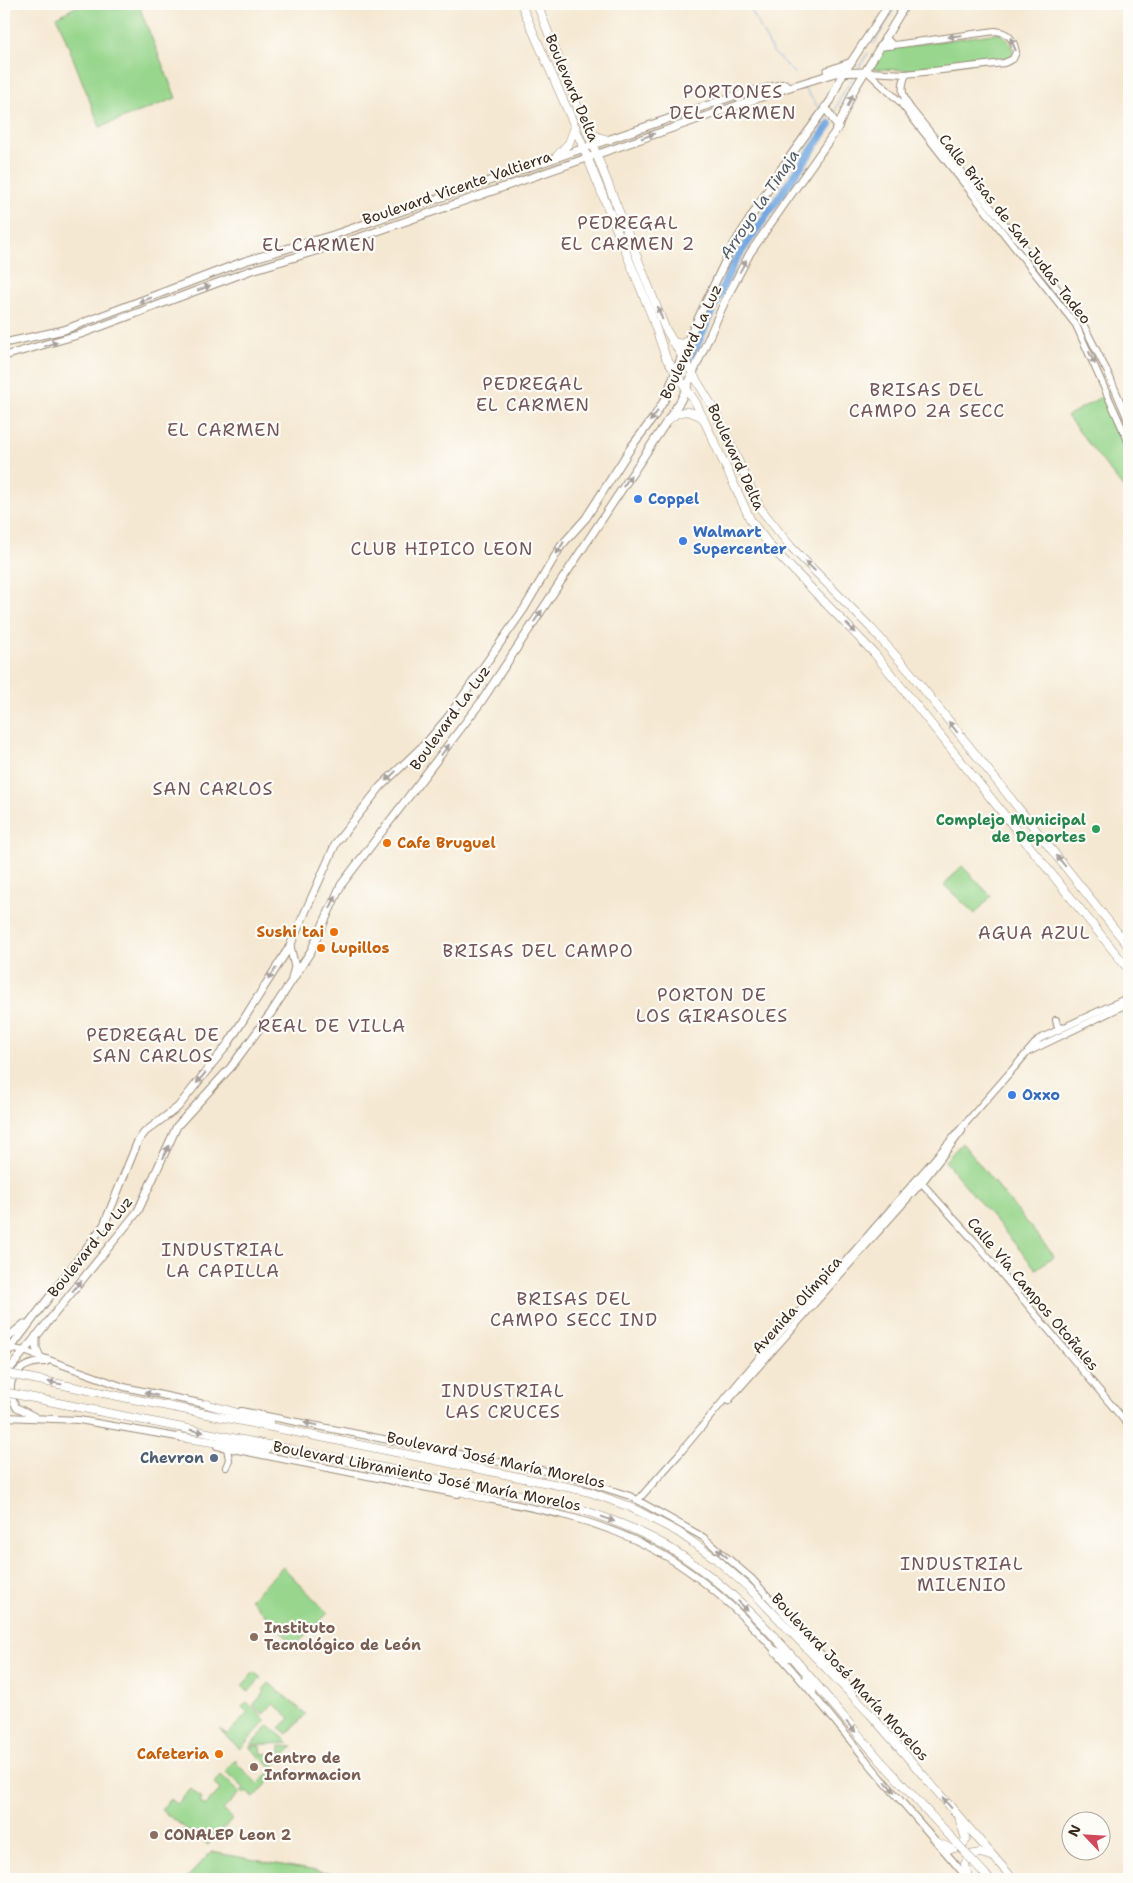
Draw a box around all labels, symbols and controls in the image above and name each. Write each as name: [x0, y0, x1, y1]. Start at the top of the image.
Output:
street label: Boulevard Delta: [540, 31, 604, 146]
one-way arrow: [946, 32, 962, 40]
one-way arrow: [1008, 37, 1016, 51]
district label: PORTONES DEL CARMEN: [669, 80, 797, 125]
one-way arrow: [846, 94, 854, 108]
street label: Calle Brisas de San Judas Tadeo: [934, 130, 1096, 328]
one-way arrow: [641, 132, 656, 140]
water label: Arroyo la Tinaja: [715, 145, 804, 263]
street label: Boulevard Vicente Valtierra: [360, 146, 555, 230]
district label: PEDREGAL EL CARMEN 2: [561, 211, 695, 256]
district label: EL CARMEN: [262, 233, 376, 257]
one-way arrow: [739, 259, 747, 273]
street label: Boulevard La Luz: [656, 281, 726, 403]
one-way arrow: [196, 284, 211, 291]
one-way arrow: [137, 296, 152, 304]
one-way arrow: [656, 305, 664, 320]
one-way arrow: [43, 339, 58, 347]
one-way arrow: [1088, 351, 1096, 365]
district label: PEDREGAL EL CARMEN: [476, 372, 590, 417]
district label: BRISAS DEL CAMPO 2A SECC: [849, 378, 1005, 423]
street label: Boulevard Delta: [703, 401, 770, 514]
one-way arrow: [649, 409, 659, 423]
district label: EL CARMEN: [167, 418, 281, 442]
one-way arrow: [623, 474, 632, 488]
place label: Coppel: [648, 489, 699, 509]
marker: Coppel: [632, 493, 644, 505]
place label: Walmart Supercenter: [693, 522, 787, 559]
marker: Walmart Supercenter: [677, 535, 689, 547]
district label: CLUB HIPICO LEON: [351, 537, 533, 561]
one-way arrow: [556, 542, 565, 555]
one-way arrow: [804, 561, 816, 573]
one-way arrow: [533, 609, 542, 623]
one-way arrow: [845, 622, 857, 634]
street label: Boulevard La Luz: [405, 662, 495, 774]
one-way arrow: [948, 720, 959, 733]
one-way arrow: [440, 744, 451, 757]
one-way arrow: [385, 770, 397, 782]
district label: SAN CARLOS: [153, 777, 273, 801]
place label: Complejo Municipal de Deportes: [936, 810, 1086, 847]
marker: Complejo Municipal de Deportes: [1090, 823, 1102, 835]
place label: Cafe Bruguel: [397, 833, 496, 853]
marker: Cafe Bruguel: [381, 837, 393, 849]
one-way arrow: [1055, 854, 1066, 867]
one-way arrow: [329, 895, 337, 909]
district label: AGUA AZUL: [978, 921, 1090, 945]
place label: Sushi tai: [257, 922, 324, 942]
marker: Sushi tai: [328, 926, 340, 938]
place label: Lupillos: [331, 938, 389, 958]
district label: BRISAS DEL CAMPO: [442, 939, 634, 963]
marker: Lupillos: [315, 942, 327, 954]
one-way arrow: [268, 967, 277, 981]
district label: PORTON DE LOS GIRASOLES: [636, 983, 788, 1028]
district label: REAL DE VILLA: [258, 1014, 406, 1038]
district label: PEDREGAL DE SAN CARLOS: [86, 1023, 220, 1068]
one-way arrow: [195, 1071, 207, 1083]
place label: Oxxo: [1022, 1085, 1060, 1105]
marker: Oxxo: [1006, 1089, 1018, 1101]
one-way arrow: [161, 1144, 170, 1159]
street label: Boulevard La Luz: [43, 1192, 137, 1302]
street label: Calle Vía Campos Otoñales: [963, 1213, 1103, 1375]
district label: INDUSTRIAL LA CAPILLA: [161, 1238, 285, 1283]
street label: Avenida Olímpica: [748, 1251, 847, 1358]
one-way arrow: [72, 1280, 83, 1293]
district label: BRISAS DEL CAMPO SECC IND: [490, 1287, 658, 1332]
one-way arrow: [46, 1379, 62, 1387]
district label: INDUSTRIAL LAS CRUCES: [441, 1379, 565, 1424]
one-way arrow: [144, 1390, 159, 1398]
one-way arrow: [303, 1420, 319, 1428]
one-way arrow: [190, 1427, 205, 1435]
street label: Boulevard José María Morelos: [385, 1427, 607, 1493]
street label: Boulevard Libramiento José María Morelos: [271, 1436, 583, 1516]
place label: Chevron: [140, 1448, 204, 1468]
marker: Chevron: [208, 1452, 220, 1464]
one-way arrow: [601, 1515, 616, 1523]
one-way arrow: [715, 1547, 728, 1558]
district label: INDUSTRIAL MILENIO: [900, 1552, 1024, 1597]
street label: Boulevard José María Morelos: [767, 1589, 933, 1765]
one-way arrow: [737, 1600, 749, 1612]
place label: Instituto Tecnológico de León: [264, 1618, 421, 1655]
marker: Instituto Tecnológico de León: [248, 1631, 260, 1643]
one-way arrow: [846, 1721, 857, 1734]
place label: Cafeteria: [137, 1744, 210, 1764]
marker: Cafeteria: [213, 1748, 225, 1760]
place label: Centro de Informacion: [264, 1748, 361, 1785]
marker: Centro de Informacion: [248, 1761, 260, 1773]
one-way arrow: [884, 1780, 896, 1792]
one-way arrow: [941, 1796, 952, 1809]
north arrow: [1060, 1810, 1110, 1860]
text: N: [1064, 1822, 1085, 1839]
place label: CONALEP Leon 2: [164, 1825, 292, 1845]
marker: CONALEP Leon 2: [148, 1829, 160, 1841]

